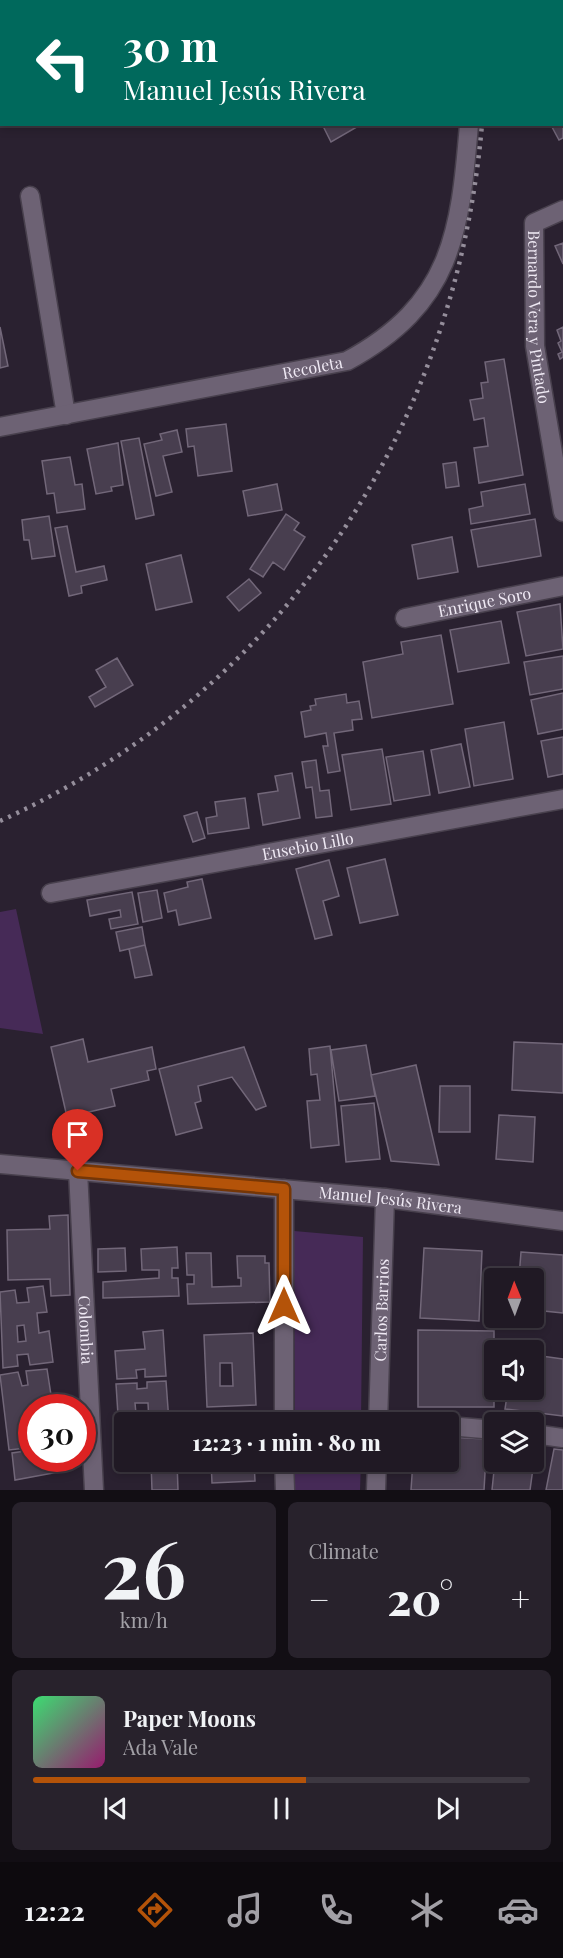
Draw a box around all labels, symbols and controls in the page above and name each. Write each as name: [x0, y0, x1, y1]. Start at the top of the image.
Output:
text: 30 m: [123, 17, 218, 73]
icon: left: [24, 24, 102, 102]
text: Manuel Jesús Rivera: [123, 71, 366, 107]
street label: Bernardo Vera y Pintado: [524, 230, 556, 405]
street label: Recoleta: [280, 351, 344, 383]
street label: Enrique Soro: [436, 582, 533, 621]
street label: Eusebio Lillo: [260, 827, 355, 864]
pin: [52, 1109, 103, 1171]
icon: arrive: [61, 1118, 94, 1151]
street label: Manuel Jesús Rivera: [318, 1181, 463, 1218]
street label: Carlos Barrios: [369, 1258, 393, 1362]
north arrow: [484, 1268, 544, 1328]
map controls: [484, 1268, 544, 1472]
position arrow: [252, 1274, 316, 1338]
street label: Colombia: [74, 1295, 99, 1365]
button: sound: [484, 1340, 544, 1400]
speed limit sign: 30: [18, 1394, 96, 1472]
button: layers: [484, 1412, 544, 1472]
text: 12:23 · 1 min · 80 m: [192, 1427, 381, 1457]
text: 26: [101, 1515, 186, 1619]
text: Climate: [309, 1537, 379, 1564]
text: 20°: [387, 1567, 453, 1627]
text: −: [309, 1576, 330, 1620]
text: +: [511, 1576, 530, 1620]
text: km/h: [120, 1606, 168, 1633]
text: Paper Moons: [123, 1703, 256, 1733]
text: Ada Vale: [123, 1733, 198, 1760]
icon: previous: [99, 1792, 132, 1825]
icon: pause: [265, 1792, 298, 1825]
icon: next: [431, 1792, 464, 1825]
icon: directions: [134, 1889, 176, 1931]
icon: music: [224, 1889, 266, 1931]
icon: phone: [315, 1889, 357, 1931]
icon: climate: [406, 1889, 448, 1931]
icon: car: [497, 1889, 539, 1931]
text: 12:22: [24, 1892, 85, 1928]

